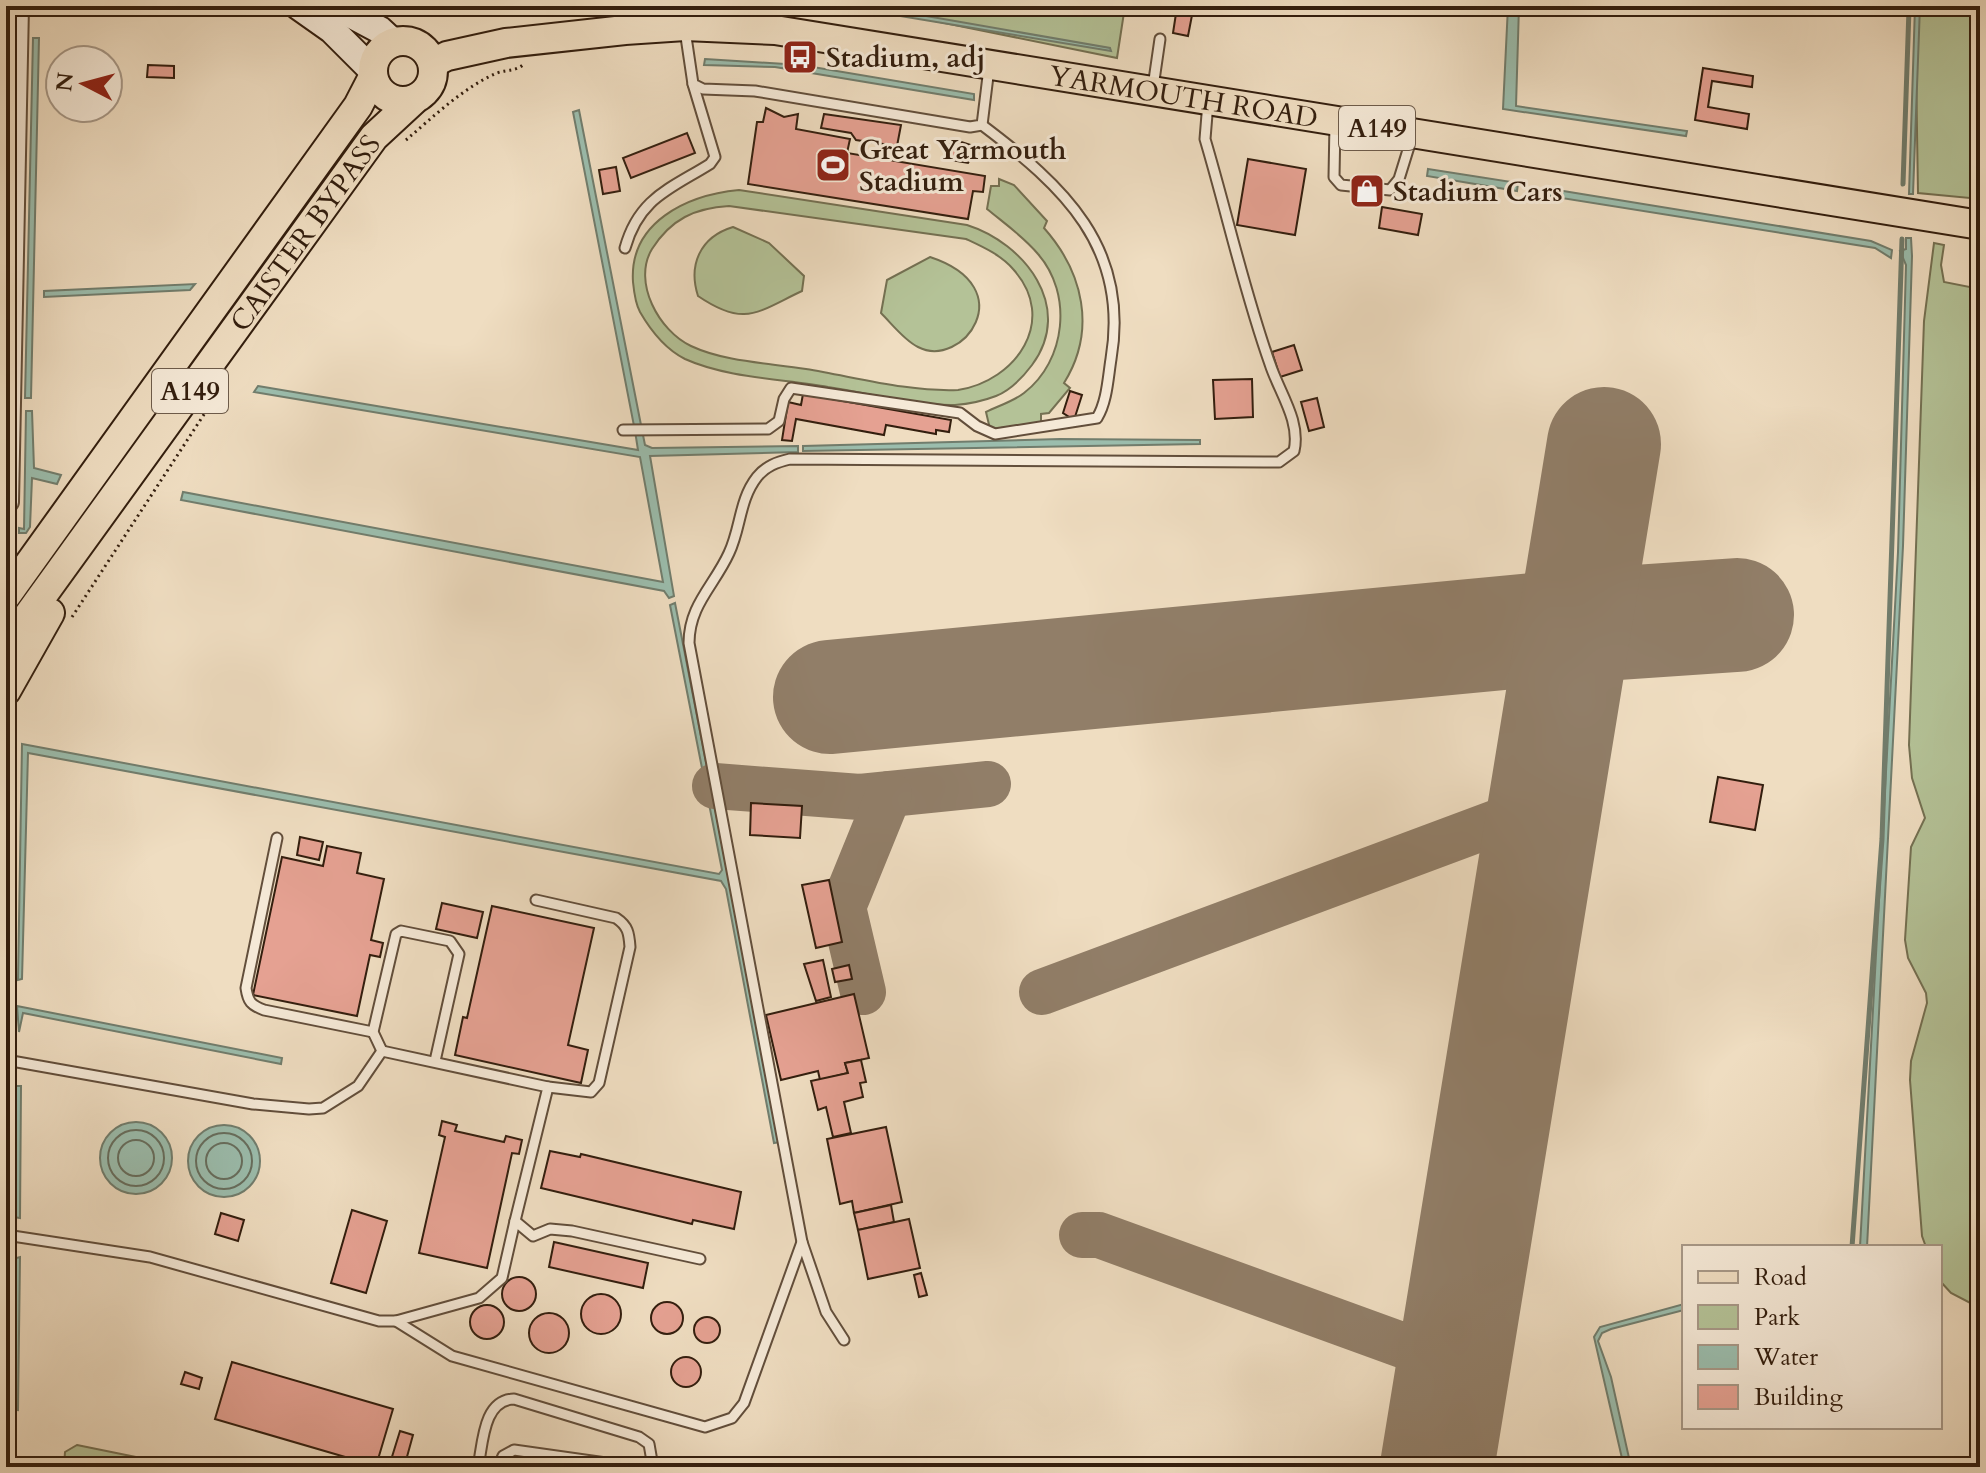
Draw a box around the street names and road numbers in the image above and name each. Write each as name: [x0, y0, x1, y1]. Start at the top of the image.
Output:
street label: YARMOUTH ROAD: [1047, 57, 1321, 138]
road number: A149: [1339, 106, 1415, 150]
street label: CAISTER BYPASS: [222, 127, 390, 339]
road number: A149: [152, 369, 228, 413]

